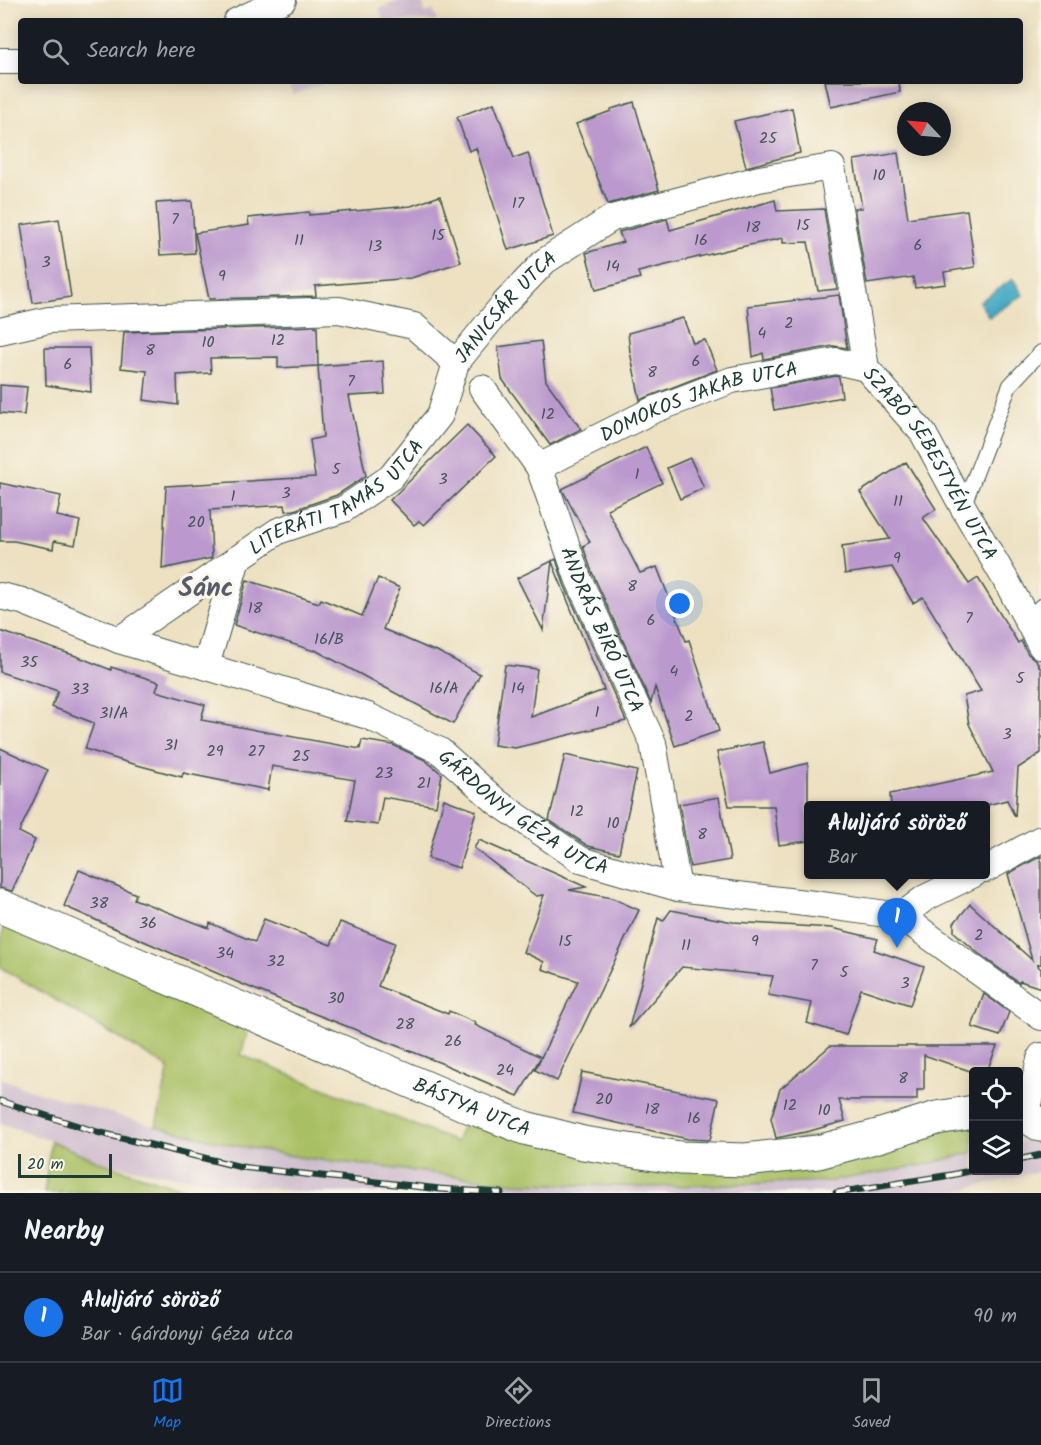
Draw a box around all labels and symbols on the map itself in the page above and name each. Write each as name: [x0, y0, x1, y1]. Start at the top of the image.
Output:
north arrow: [897, 102, 951, 156]
house number: 25: [759, 126, 778, 151]
house number: 10: [872, 163, 886, 188]
house number: 17: [512, 191, 525, 216]
house number: 7: [171, 207, 179, 232]
house number: 15: [796, 213, 811, 238]
house number: 18: [746, 215, 761, 240]
house number: 15: [431, 223, 446, 248]
house number: 11: [294, 228, 304, 253]
house number: 16: [694, 228, 708, 253]
house number: 6: [914, 233, 922, 258]
house number: 13: [368, 234, 382, 259]
street label: JANICSÁR UTCA: [447, 243, 564, 372]
house number: 3: [41, 250, 51, 275]
house number: 14: [606, 254, 620, 279]
house number: 9: [218, 264, 226, 289]
house number: 2: [784, 311, 794, 336]
house number: 4: [758, 321, 767, 346]
house number: 12: [271, 328, 285, 353]
house number: 10: [201, 330, 215, 355]
house number: 8: [145, 338, 155, 363]
house number: 6: [692, 349, 700, 374]
house number: 6: [64, 352, 72, 377]
street label: DOMOKOS JAKAB UTCA: [595, 354, 801, 452]
house number: 8: [647, 360, 657, 385]
street label: SZABÓ SEBESTYÉN UTCA: [854, 360, 1005, 567]
house number: 7: [347, 369, 355, 394]
house number: 12: [541, 402, 555, 427]
street label: LITERÁTI TAMÁS UTCA: [243, 433, 433, 565]
house number: 5: [332, 457, 342, 482]
house number: 1: [634, 462, 640, 487]
house number: 3: [438, 467, 448, 492]
house number: 3: [281, 481, 291, 506]
house number: 1: [230, 484, 236, 509]
house number: 11: [893, 489, 903, 514]
house number: 20: [187, 510, 205, 535]
street label: ANDRÁS BÍRÓ UTCA: [550, 543, 651, 719]
house number: 9: [893, 546, 901, 571]
district label: Sánc: [179, 568, 233, 610]
house number: 8: [627, 574, 637, 599]
your location: [665, 589, 694, 618]
house number: 18: [248, 596, 263, 621]
house number: 7: [965, 606, 973, 631]
house number: 6: [647, 608, 655, 633]
house number: 16/B: [314, 627, 344, 652]
house number: 35: [20, 650, 39, 675]
house number: 4: [670, 659, 679, 684]
house number: 5: [1016, 666, 1026, 691]
house number: 16/A: [429, 676, 459, 701]
house number: 14: [511, 676, 525, 701]
house number: 33: [71, 677, 89, 702]
house number: 1: [594, 700, 600, 725]
house number: 31/A: [99, 701, 129, 726]
house number: 2: [684, 704, 694, 729]
house number: 3: [1002, 722, 1012, 747]
house number: 31: [164, 733, 178, 758]
house number: 29: [206, 739, 224, 764]
house number: 27: [248, 739, 265, 764]
street label: GÁRDONYI GÉZA UTCA: [430, 742, 612, 885]
house number: 25: [292, 744, 311, 769]
house number: 23: [375, 761, 393, 786]
house number: 21: [417, 771, 431, 796]
house number: 12: [570, 799, 584, 824]
house number: 10: [606, 811, 620, 836]
house number: 8: [697, 822, 707, 847]
house number: 38: [90, 891, 109, 916]
pin: 1: [878, 898, 916, 948]
house number: 36: [139, 911, 157, 936]
house number: 2: [974, 923, 984, 948]
house number: 15: [558, 929, 573, 954]
house number: 9: [751, 929, 759, 954]
house number: 11: [681, 933, 691, 958]
house number: 34: [216, 941, 234, 966]
house number: 32: [267, 949, 285, 974]
house number: 7: [810, 953, 818, 978]
house number: 5: [840, 960, 850, 985]
house number: 3: [900, 971, 910, 996]
house number: 30: [327, 986, 345, 1011]
house number: 28: [396, 1012, 415, 1037]
house number: 26: [444, 1029, 462, 1054]
house number: 24: [496, 1058, 514, 1083]
house number: 8: [898, 1066, 908, 1091]
street label: BÁSTYA UTCA: [407, 1070, 535, 1147]
house number: 20: [595, 1087, 613, 1112]
house number: 12: [783, 1093, 797, 1118]
house number: 18: [645, 1097, 660, 1122]
house number: 10: [817, 1098, 831, 1123]
house number: 16: [687, 1106, 701, 1131]
scale bar: [18, 1151, 112, 1178]

